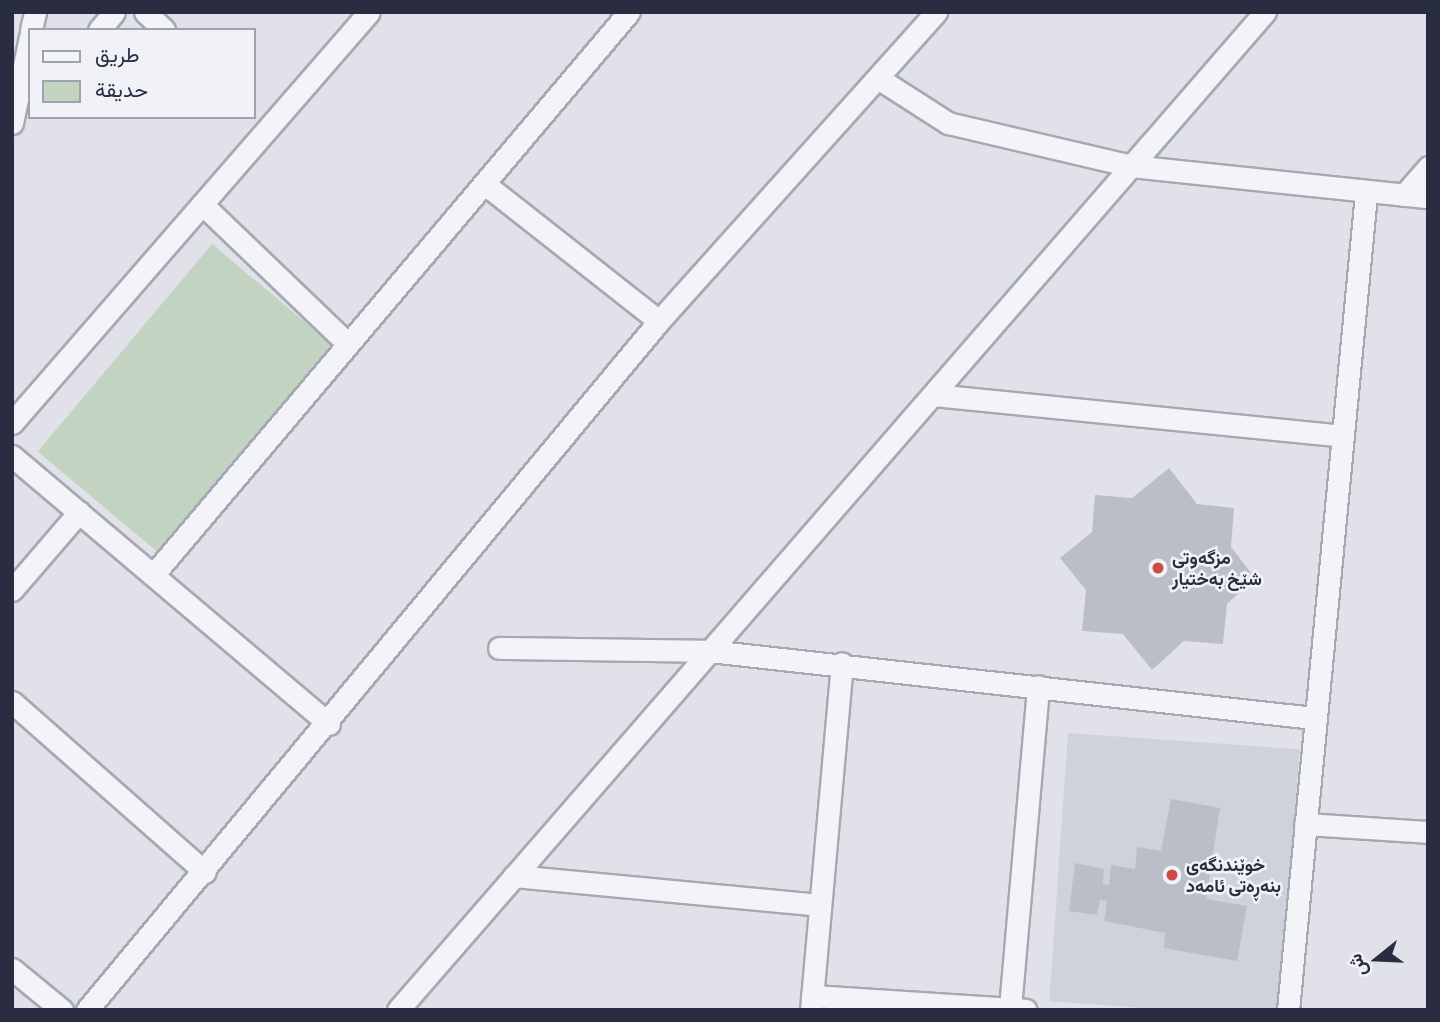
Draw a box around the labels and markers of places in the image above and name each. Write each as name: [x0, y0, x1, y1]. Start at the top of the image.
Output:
place label: مزگەوتی شێخ بەختیار: [1172, 547, 1262, 590]
marker: مزگەوتی شێخ بەختیار: [1150, 560, 1166, 576]
place label: خوێندنگەی بنەڕەتی ئامەد: [1186, 854, 1281, 896]
marker: خوێندنگەی بنەڕەتی ئامەد: [1164, 867, 1180, 883]

